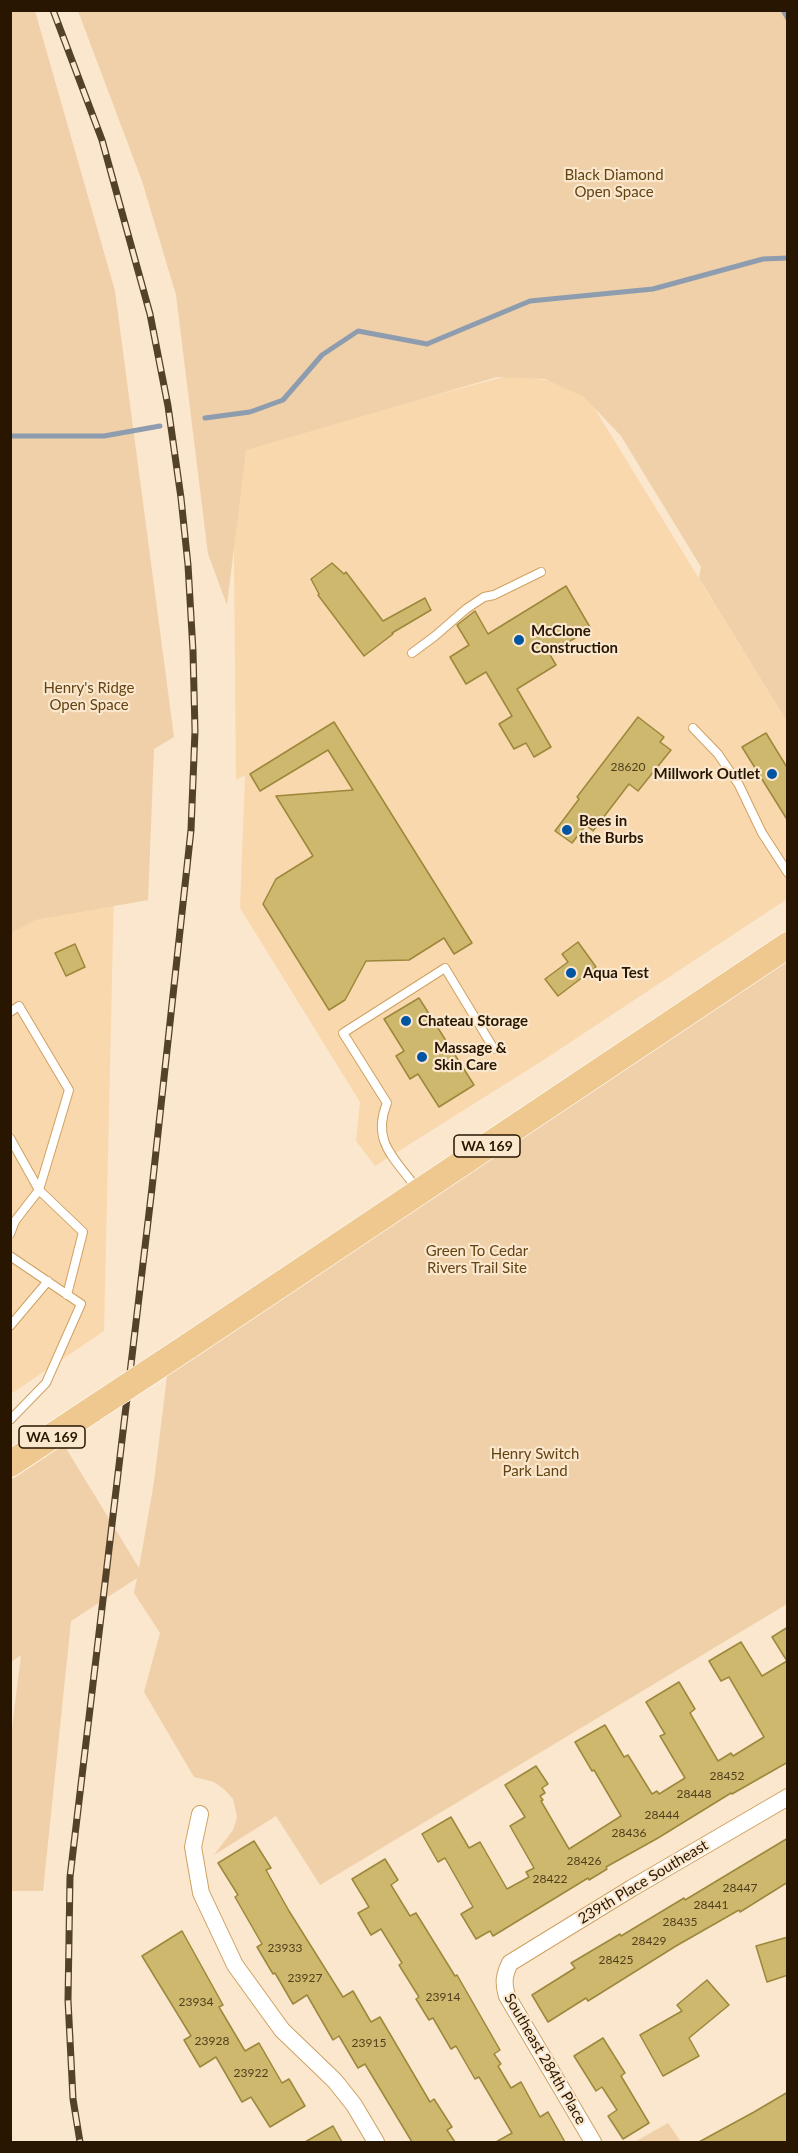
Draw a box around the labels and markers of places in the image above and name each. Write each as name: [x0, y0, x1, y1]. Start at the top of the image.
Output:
place label: McClone Construction: [531, 622, 618, 657]
marker: McClone Construction: [512, 633, 526, 647]
place label: Millwork Outlet: [654, 765, 760, 783]
marker: Millwork Outlet: [765, 767, 779, 781]
place label: Bees in the Burbs: [579, 812, 644, 847]
marker: Bees in the Burbs: [560, 823, 574, 837]
place label: Aqua Test: [583, 964, 649, 982]
marker: Aqua Test: [564, 966, 578, 980]
place label: Chateau Storage: [418, 1012, 528, 1030]
marker: Chateau Storage: [399, 1014, 413, 1028]
place label: Massage & Skin Care: [434, 1039, 507, 1074]
marker: Massage & Skin Care: [415, 1050, 429, 1064]

